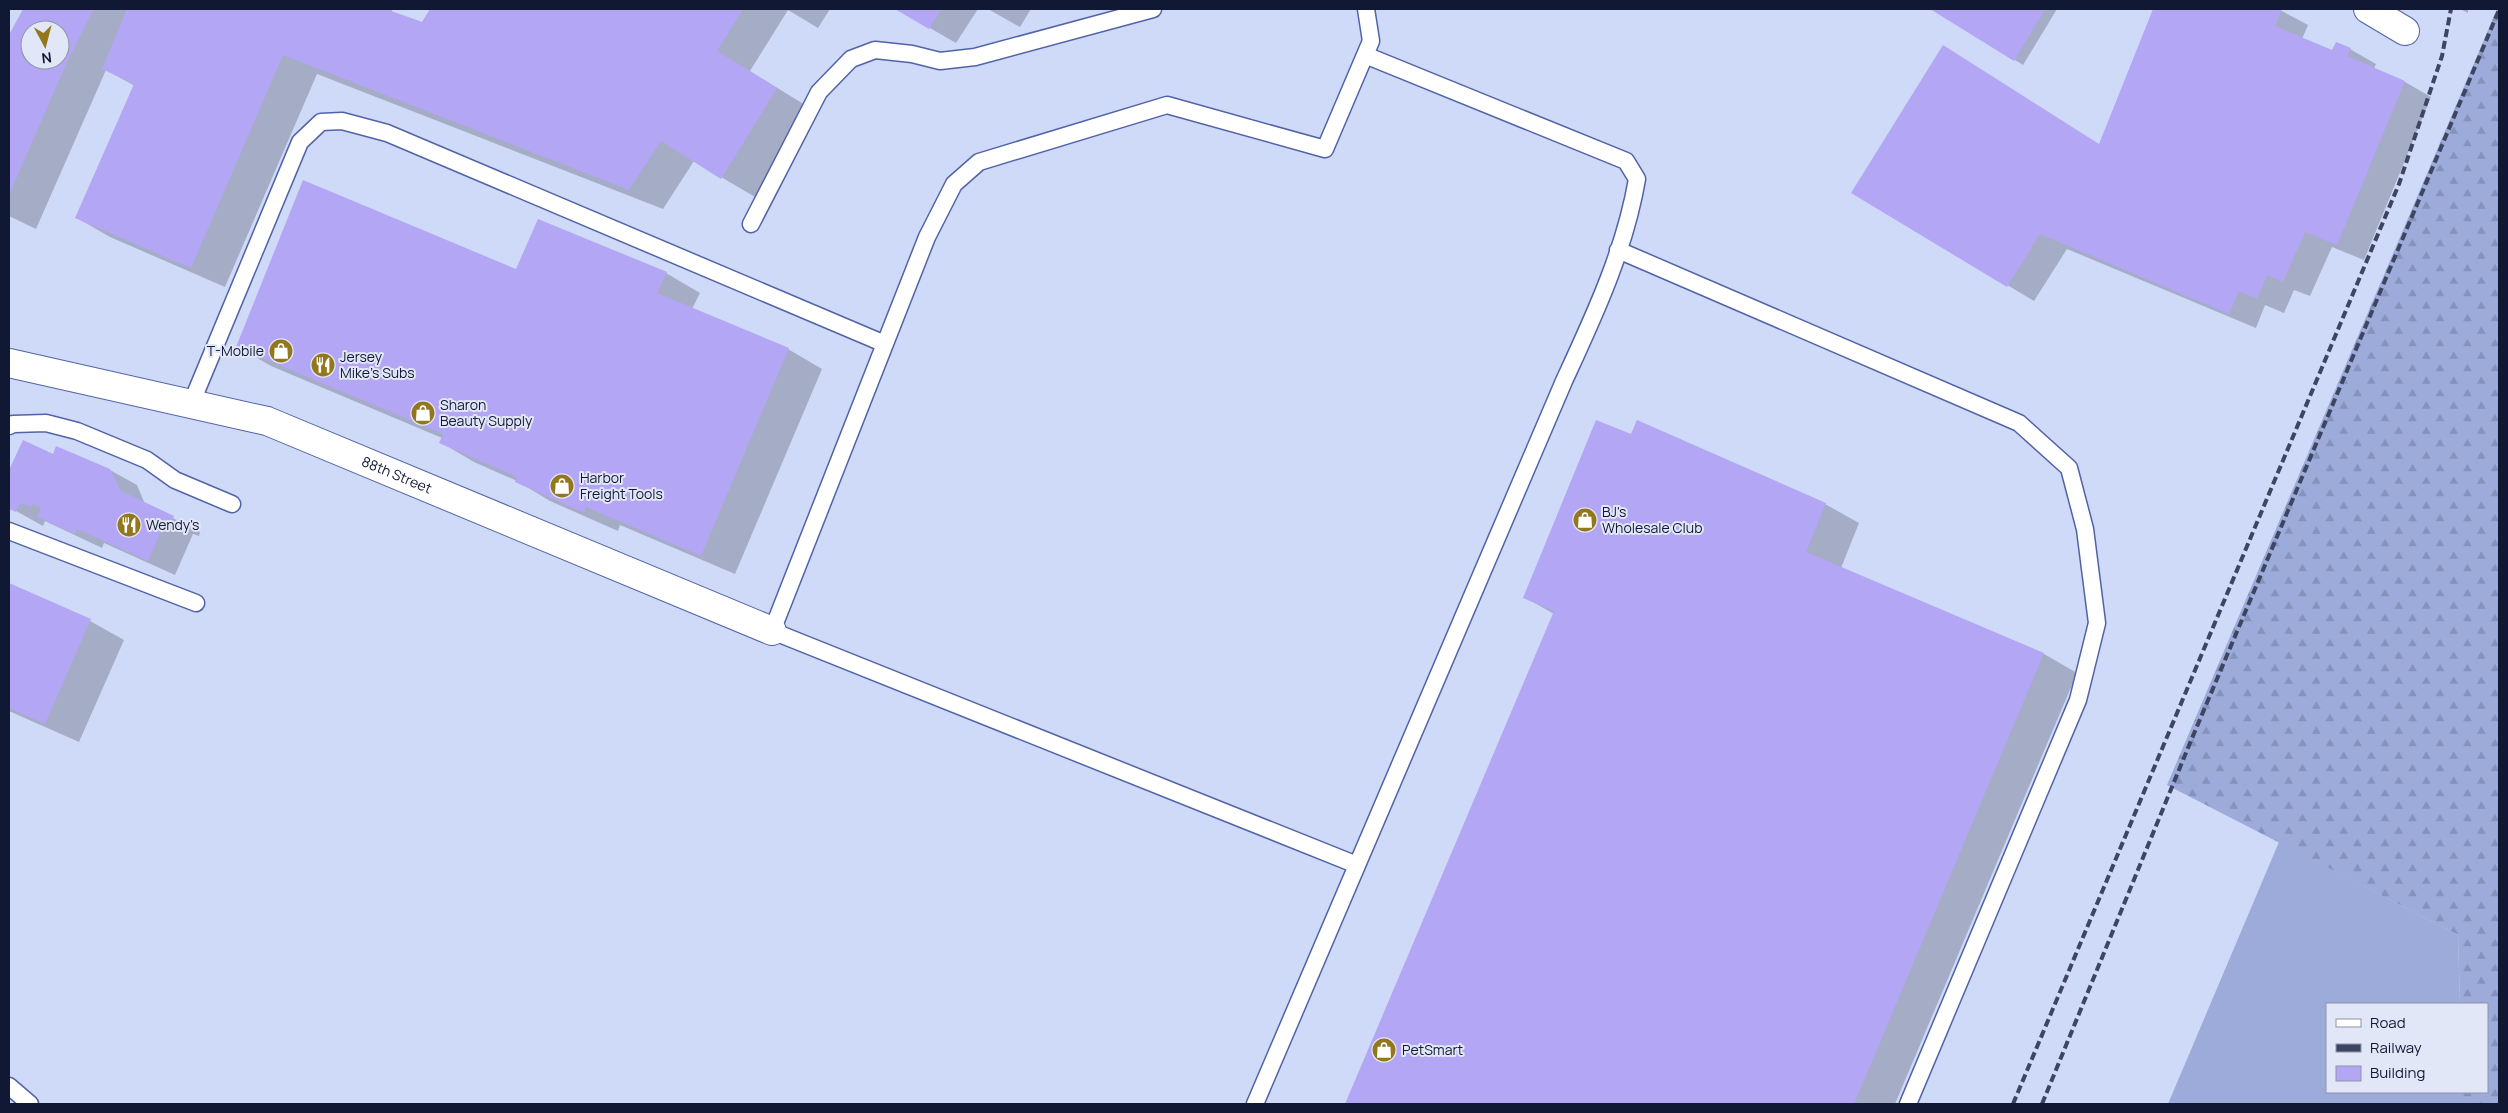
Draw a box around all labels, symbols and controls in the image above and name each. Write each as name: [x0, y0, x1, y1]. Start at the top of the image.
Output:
north arrow: [20, 20, 70, 70]
text: N: [40, 48, 53, 68]
shop icon: T-Mobile: [268, 338, 294, 364]
place label: T-Mobile: [207, 341, 264, 360]
place label: Jersey Mike's Subs: [340, 347, 415, 382]
restaurant icon: Jersey Mike's Subs: [310, 352, 336, 378]
place label: Sharon Beauty Supply: [440, 395, 533, 430]
shop icon: Sharon Beauty Supply: [410, 400, 436, 426]
street label: 88th Street: [359, 451, 435, 498]
place label: Harbor Freight Tools: [580, 468, 663, 503]
shop icon: Harbor Freight Tools: [549, 473, 575, 499]
place label: BJ's Wholesale Club: [1602, 502, 1702, 537]
shop icon: BJ's Wholesale Club: [1572, 507, 1598, 533]
restaurant icon: Wendy's: [116, 512, 142, 538]
place label: Wendy's: [146, 515, 199, 534]
legend: [2326, 1003, 2488, 1093]
text: Road: [2370, 1012, 2406, 1033]
shop icon: PetSmart: [1371, 1037, 1397, 1063]
text: Railway: [2370, 1037, 2422, 1058]
place label: PetSmart: [1402, 1040, 1464, 1059]
text: Building: [2370, 1062, 2425, 1083]

